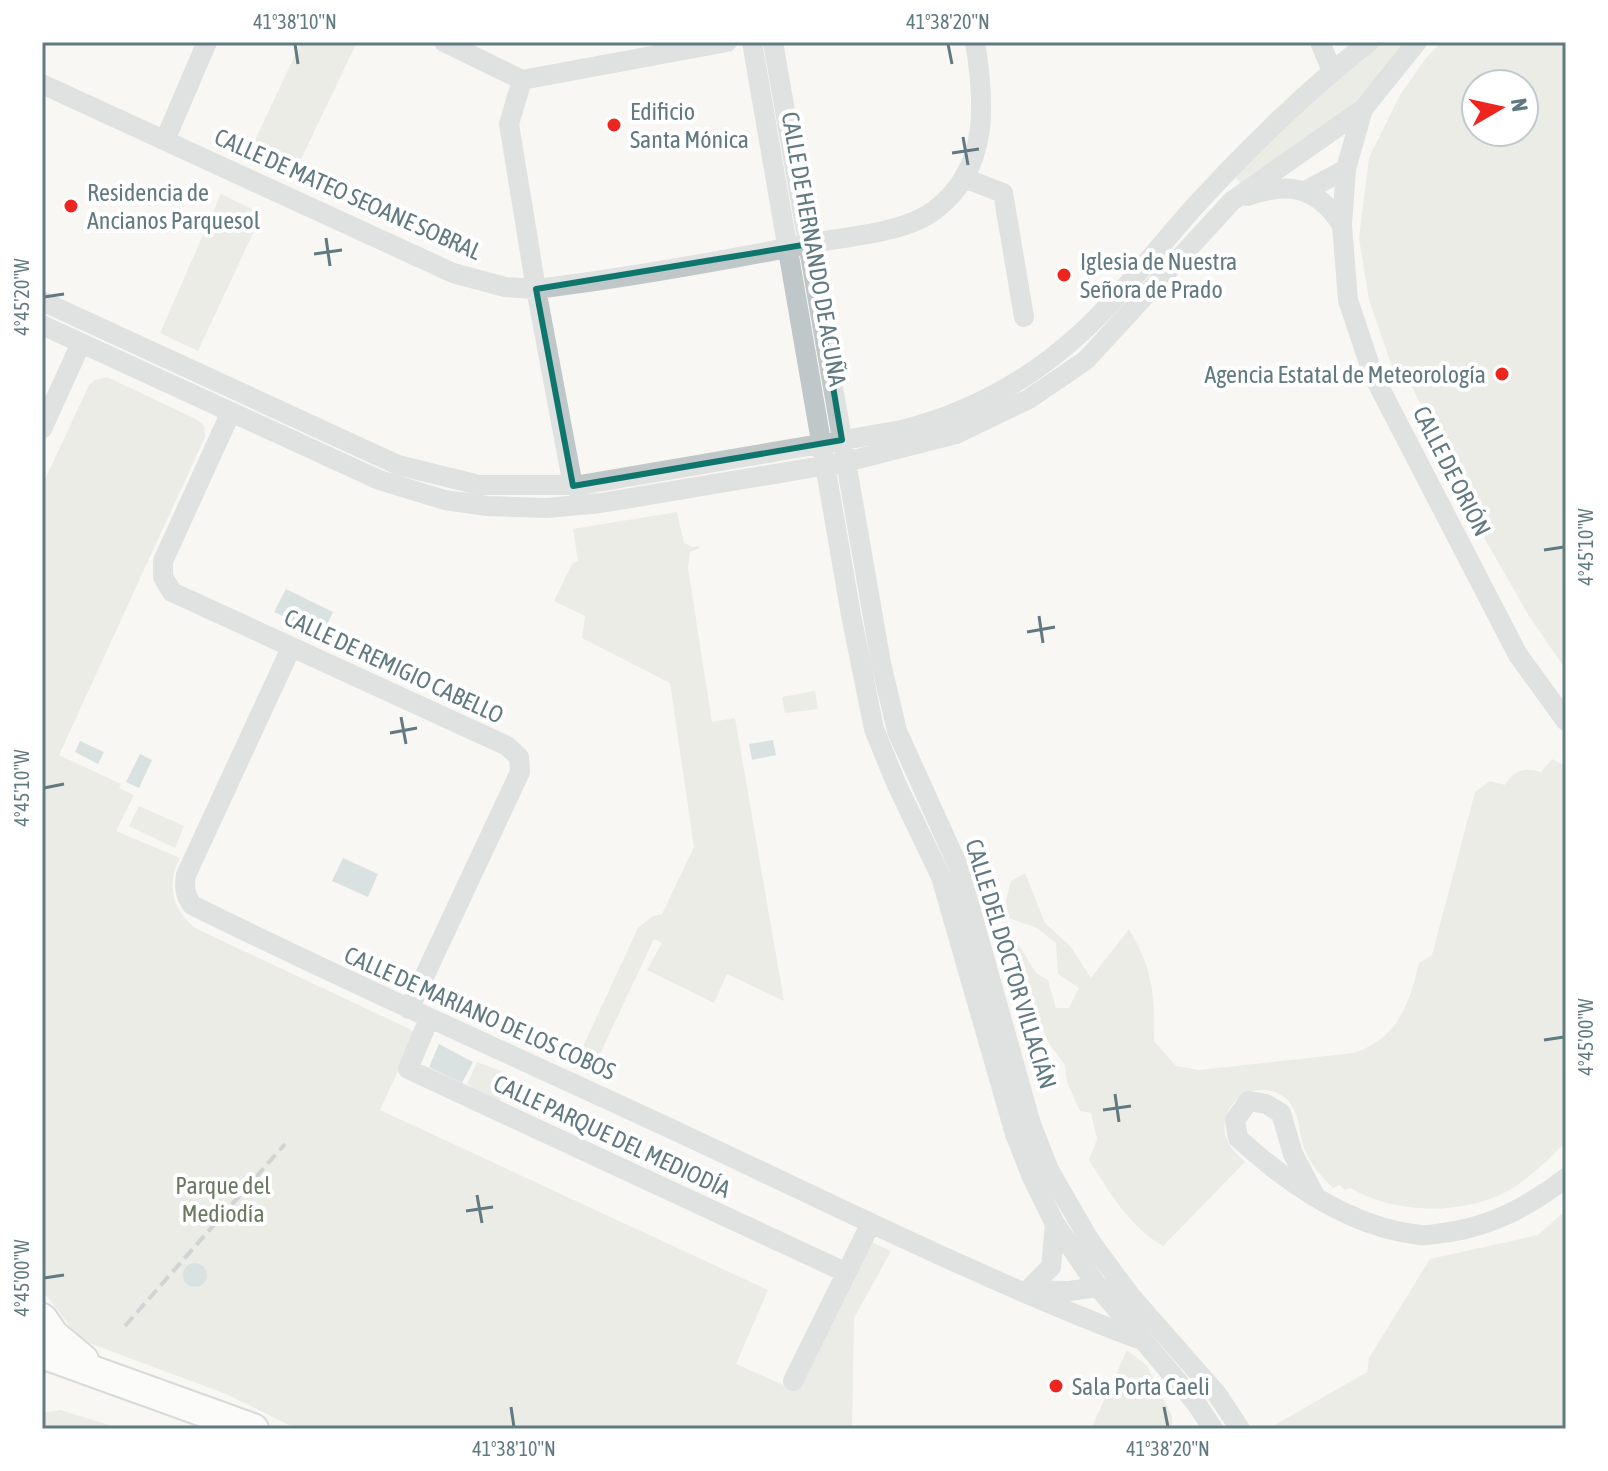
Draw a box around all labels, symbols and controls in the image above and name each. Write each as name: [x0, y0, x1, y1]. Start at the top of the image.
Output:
text: 41°38'10"N: [253, 10, 337, 33]
text: 41°38'20"N: [906, 10, 990, 33]
north arrow: [1460, 68, 1540, 148]
text: N: [1506, 96, 1534, 113]
place label: Edificio Santa Mónica: [630, 98, 749, 153]
street label: CALLE DE HERNANDO DE ACUÑA: [777, 110, 851, 389]
marker: Edificio Santa Mónica: [605, 116, 623, 134]
street label: CALLE DE MATEO SEOANE SOBRAL: [211, 123, 486, 265]
place label: Residencia de Ancianos Parquesol: [87, 179, 261, 234]
marker: Residencia de Ancianos Parquesol: [62, 197, 80, 215]
place label: Iglesia de Nuestra Señora de Prado: [1080, 248, 1237, 303]
text: 4°45'20"W: [10, 258, 33, 335]
marker: Iglesia de Nuestra Señora de Prado: [1055, 266, 1073, 284]
place label: Agencia Estatal de Meteorología: [1205, 361, 1486, 388]
marker: Agencia Estatal de Meteorología: [1493, 365, 1511, 383]
street label: CALLE DE ORIÓN: [1408, 402, 1496, 540]
text: 4°45'10"W: [1574, 508, 1597, 585]
street label: CALLE DE REMIGIO CABELLO: [280, 603, 508, 729]
text: 4°45'10"W: [10, 749, 33, 826]
street label: CALLE DEL DOCTOR VILLACIÁN: [960, 836, 1062, 1092]
street label: CALLE DE MARIANO DE LOS COBOS: [340, 941, 620, 1085]
text: 4°45'00"W: [1574, 998, 1597, 1075]
street label: CALLE PARQUE DEL MEDIODÍA: [489, 1069, 735, 1203]
park label: Parque del Mediodía: [175, 1172, 271, 1227]
text: 4°45'00"W: [10, 1239, 33, 1316]
place label: Sala Porta Caeli: [1072, 1373, 1210, 1400]
marker: Sala Porta Caeli: [1047, 1377, 1065, 1395]
text: 41°38'10"N: [472, 1437, 556, 1460]
text: 41°38'20"N: [1126, 1437, 1210, 1460]

